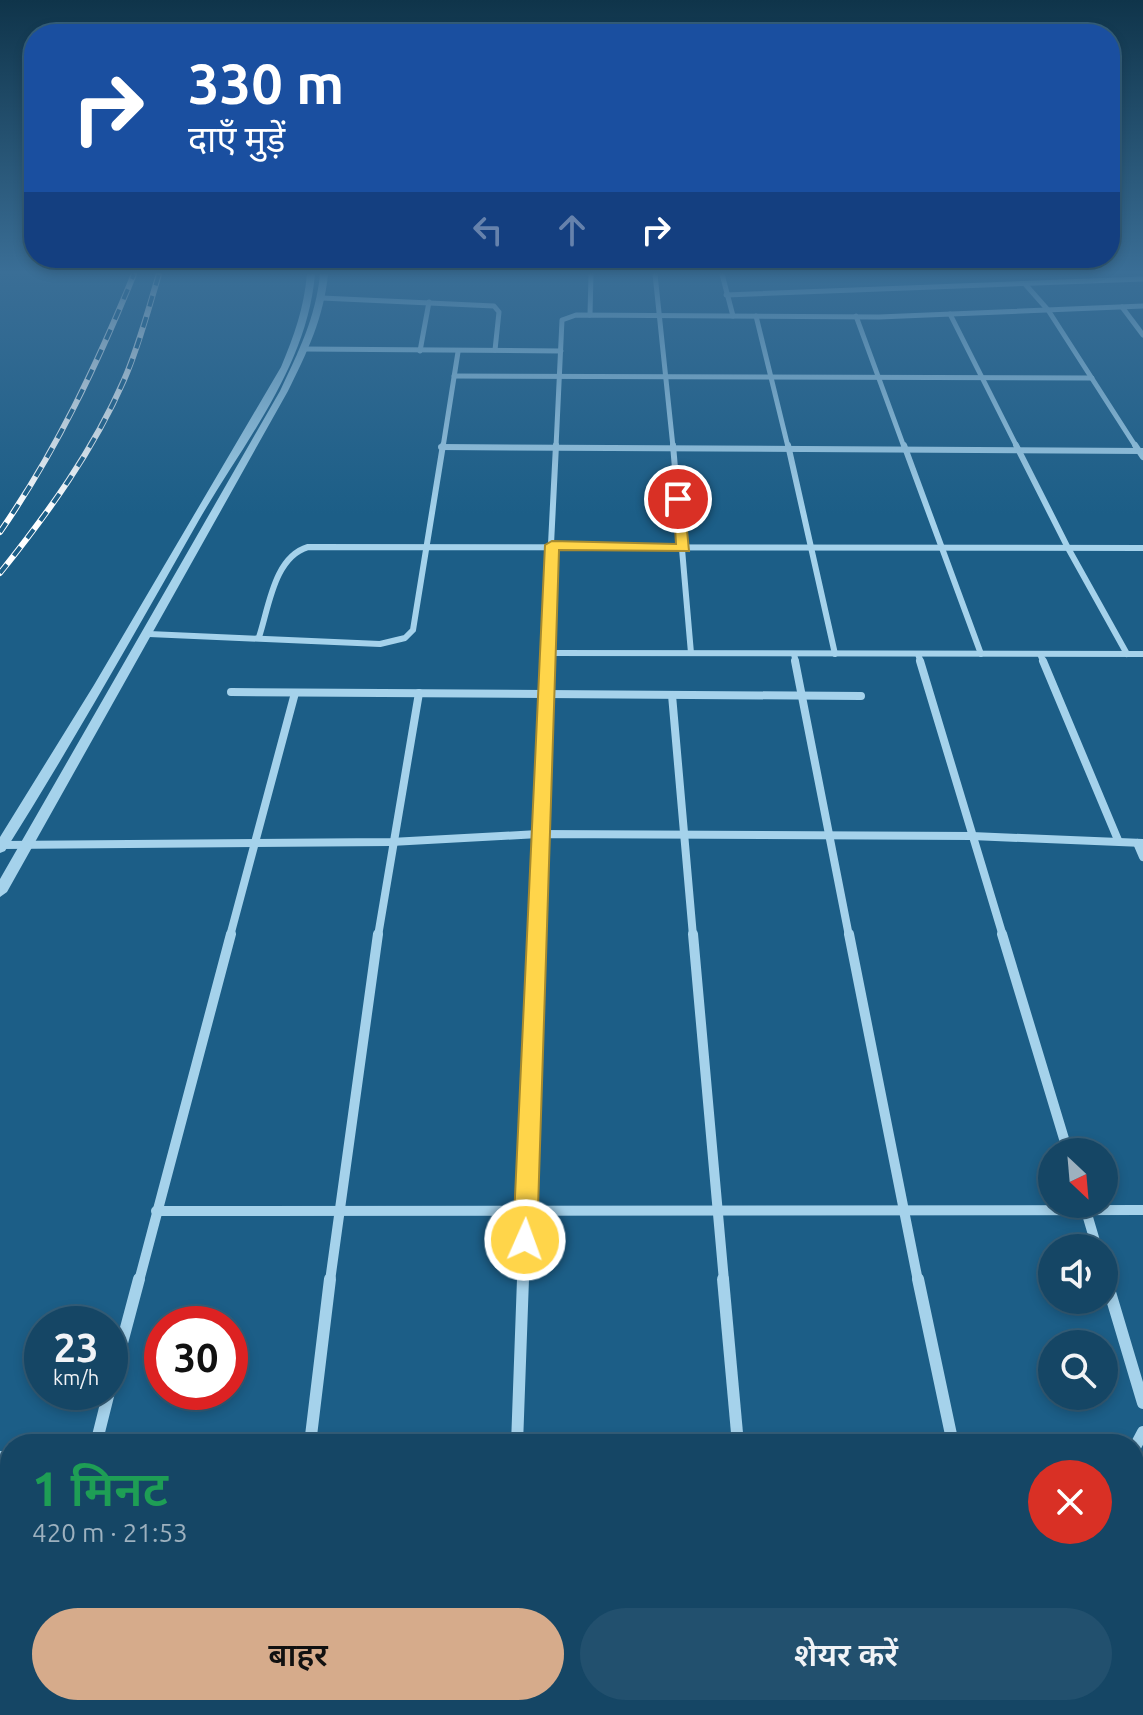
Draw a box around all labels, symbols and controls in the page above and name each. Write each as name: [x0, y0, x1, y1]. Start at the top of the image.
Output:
text: 330 m: [188, 52, 344, 115]
icon: right: [56, 56, 160, 160]
text: दाएँ मुड़ें: [188, 118, 285, 159]
icon: left: [466, 208, 510, 252]
icon: ahead: [550, 208, 594, 252]
icon: right: [634, 208, 678, 252]
pin: [644, 465, 712, 533]
icon: arrive: [656, 477, 700, 521]
north arrow: [1038, 1138, 1118, 1218]
map controls: [1038, 1138, 1118, 1410]
position arrow: [483, 1198, 567, 1282]
button: sound: [1038, 1234, 1118, 1314]
speed limit sign: 30: [144, 1306, 248, 1410]
text: 23: [53, 1325, 99, 1370]
button: search: [1038, 1330, 1118, 1410]
text: km/h: [53, 1366, 99, 1389]
button: close: [1028, 1460, 1112, 1544]
text: 1 मिनट: [32, 1461, 168, 1515]
text: 420 m · 21:53: [32, 1518, 188, 1547]
button: बाहर: [32, 1608, 564, 1700]
button: शेयर करें: [580, 1608, 1112, 1700]

